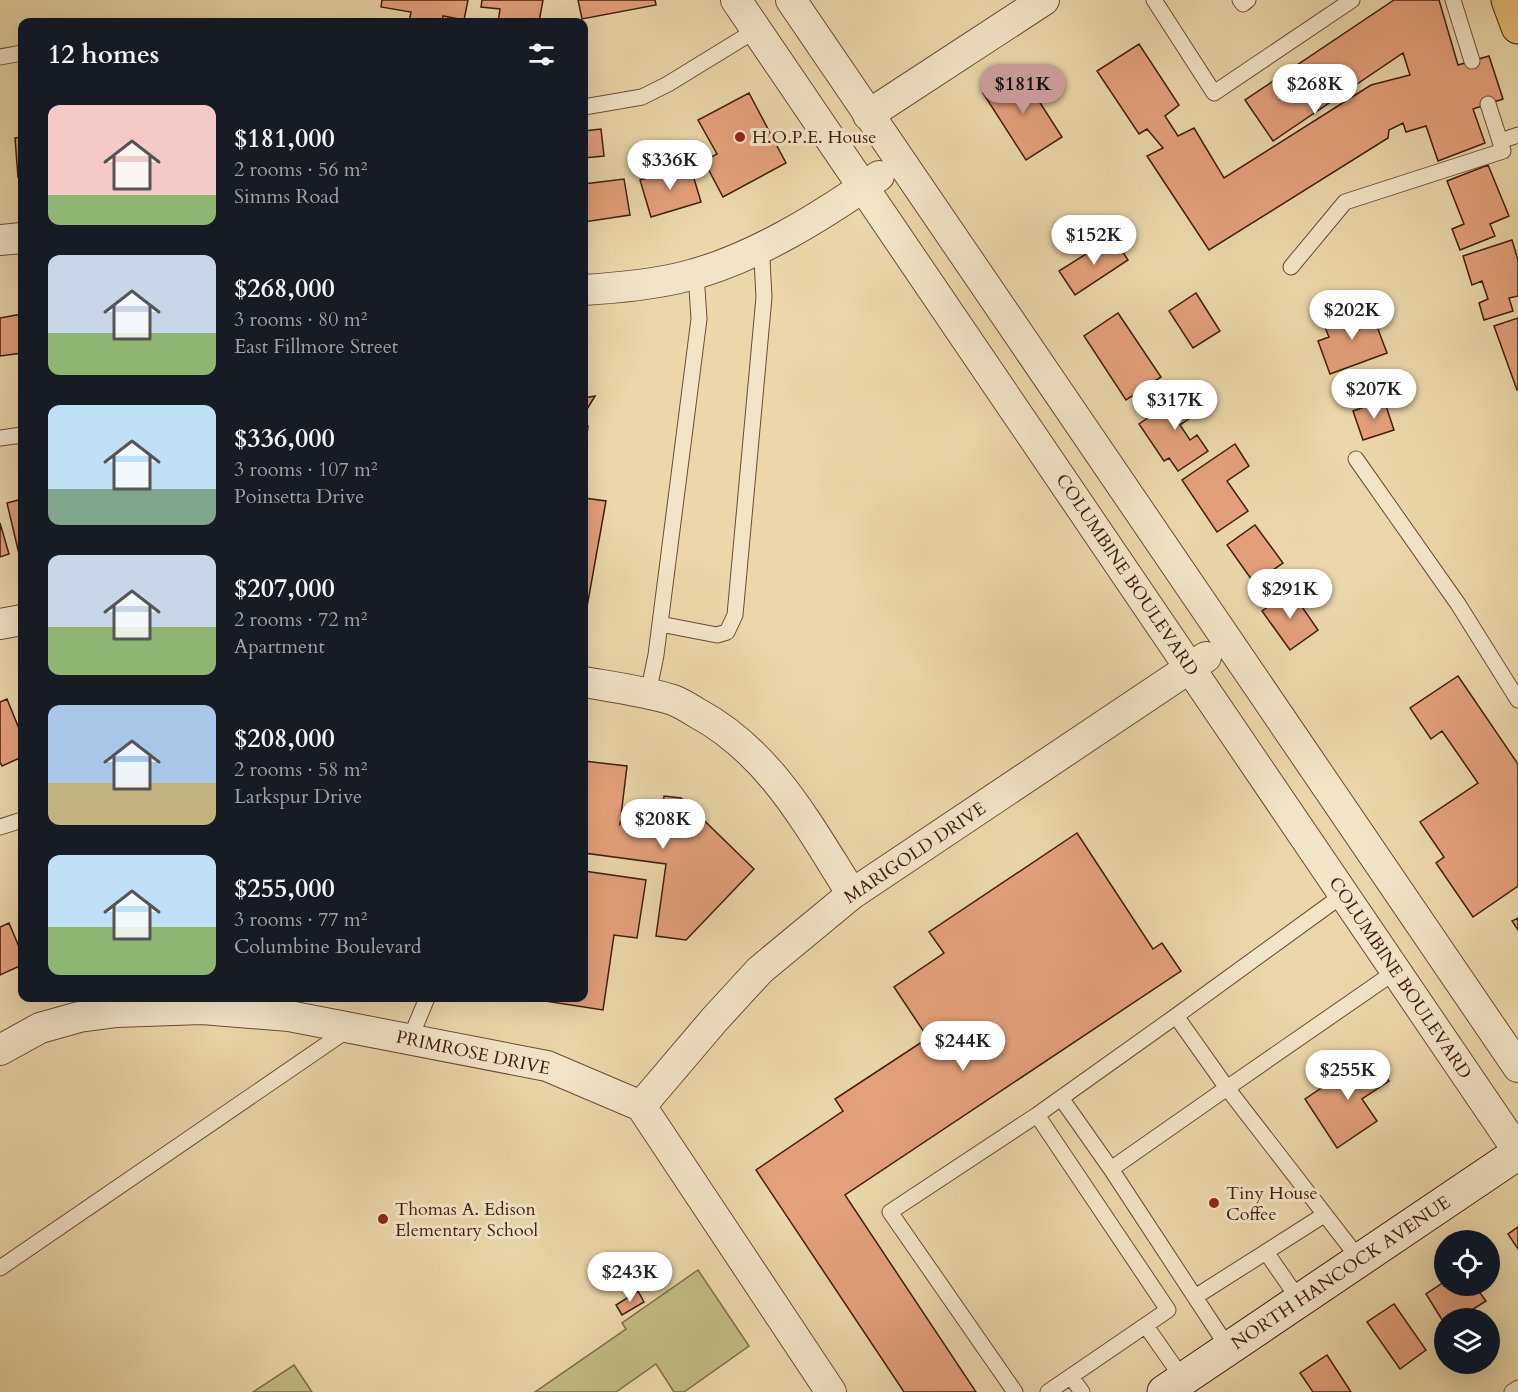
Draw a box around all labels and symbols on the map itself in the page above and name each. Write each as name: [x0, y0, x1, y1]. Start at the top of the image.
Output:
pin: $181K: [981, 64, 1065, 115]
pin: $268K: [1273, 64, 1357, 115]
place label: H.O.P.E. House: [752, 125, 876, 150]
marker: H.O.P.E. House: [733, 130, 747, 144]
pin: $336K: [628, 140, 712, 191]
pin: $152K: [1052, 215, 1136, 266]
pin: $202K: [1310, 290, 1394, 341]
pin: $207K: [1332, 369, 1416, 420]
pin: $317K: [1133, 380, 1217, 431]
street label: COLUMBINE BOULEVARD: [1050, 469, 1204, 681]
pin: $291K: [1248, 569, 1332, 620]
street label: MARIGOLD DRIVE: [839, 796, 991, 910]
pin: $208K: [621, 799, 705, 850]
street label: COLUMBINE BOULEVARD: [1323, 872, 1477, 1084]
pin: $244K: [921, 1021, 1005, 1072]
street label: PRIMROSE DRIVE: [394, 1024, 552, 1082]
pin: $255K: [1306, 1050, 1390, 1101]
place label: Tiny House Coffee: [1226, 1181, 1318, 1227]
street label: NORTH HANCOCK AVENUE: [1227, 1190, 1455, 1356]
marker: Tiny House Coffee: [1207, 1196, 1221, 1210]
place label: Thomas A. Edison Elementary School: [395, 1197, 538, 1243]
marker: Thomas A. Edison Elementary School: [376, 1212, 390, 1226]
pin: $243K: [588, 1252, 672, 1303]

